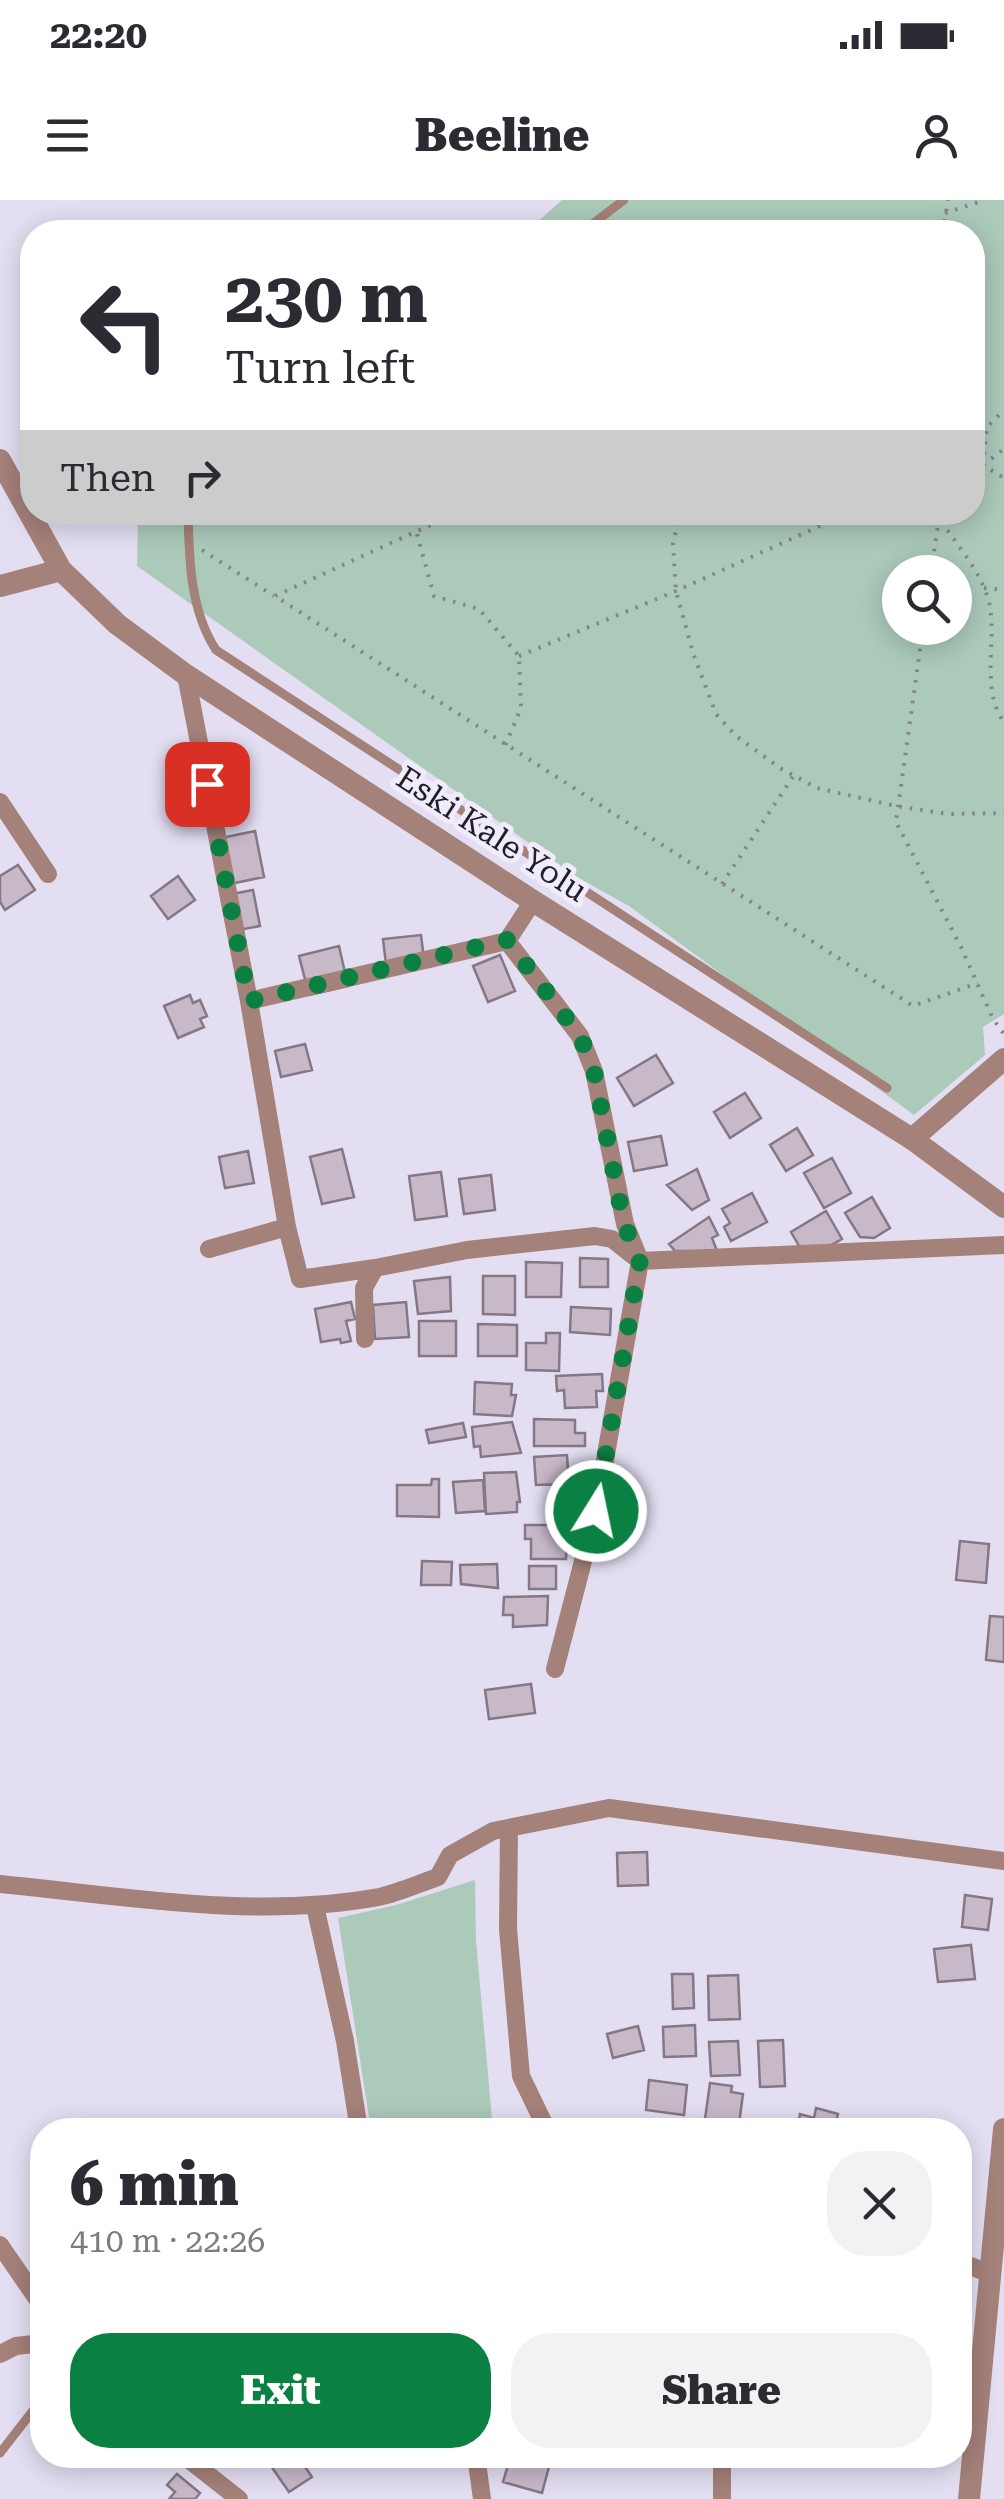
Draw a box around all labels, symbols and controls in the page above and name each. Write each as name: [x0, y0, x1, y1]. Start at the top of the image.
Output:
text: 22:20: [50, 13, 147, 57]
icon: menu: [40, 108, 95, 163]
icon: person: [909, 108, 964, 163]
text: Beeline: [414, 109, 590, 162]
text: 230 m: [225, 257, 428, 339]
icon: left: [60, 260, 190, 390]
text: Turn left: [225, 341, 415, 394]
icon: right: [175, 450, 230, 505]
text: Then: [60, 456, 155, 500]
map controls: [882, 555, 972, 645]
button: search: [882, 555, 972, 645]
pin: [165, 742, 250, 827]
icon: arrive: [180, 757, 235, 812]
street label: Eski Kale Yolu: [390, 758, 594, 910]
position arrow: [544, 1459, 648, 1563]
text: 6 min: [70, 2149, 239, 2220]
button: close: [827, 2151, 932, 2256]
text: 410 m · 22:26: [70, 2222, 265, 2260]
button: Exit: [70, 2333, 491, 2448]
button: Share: [511, 2333, 932, 2448]

